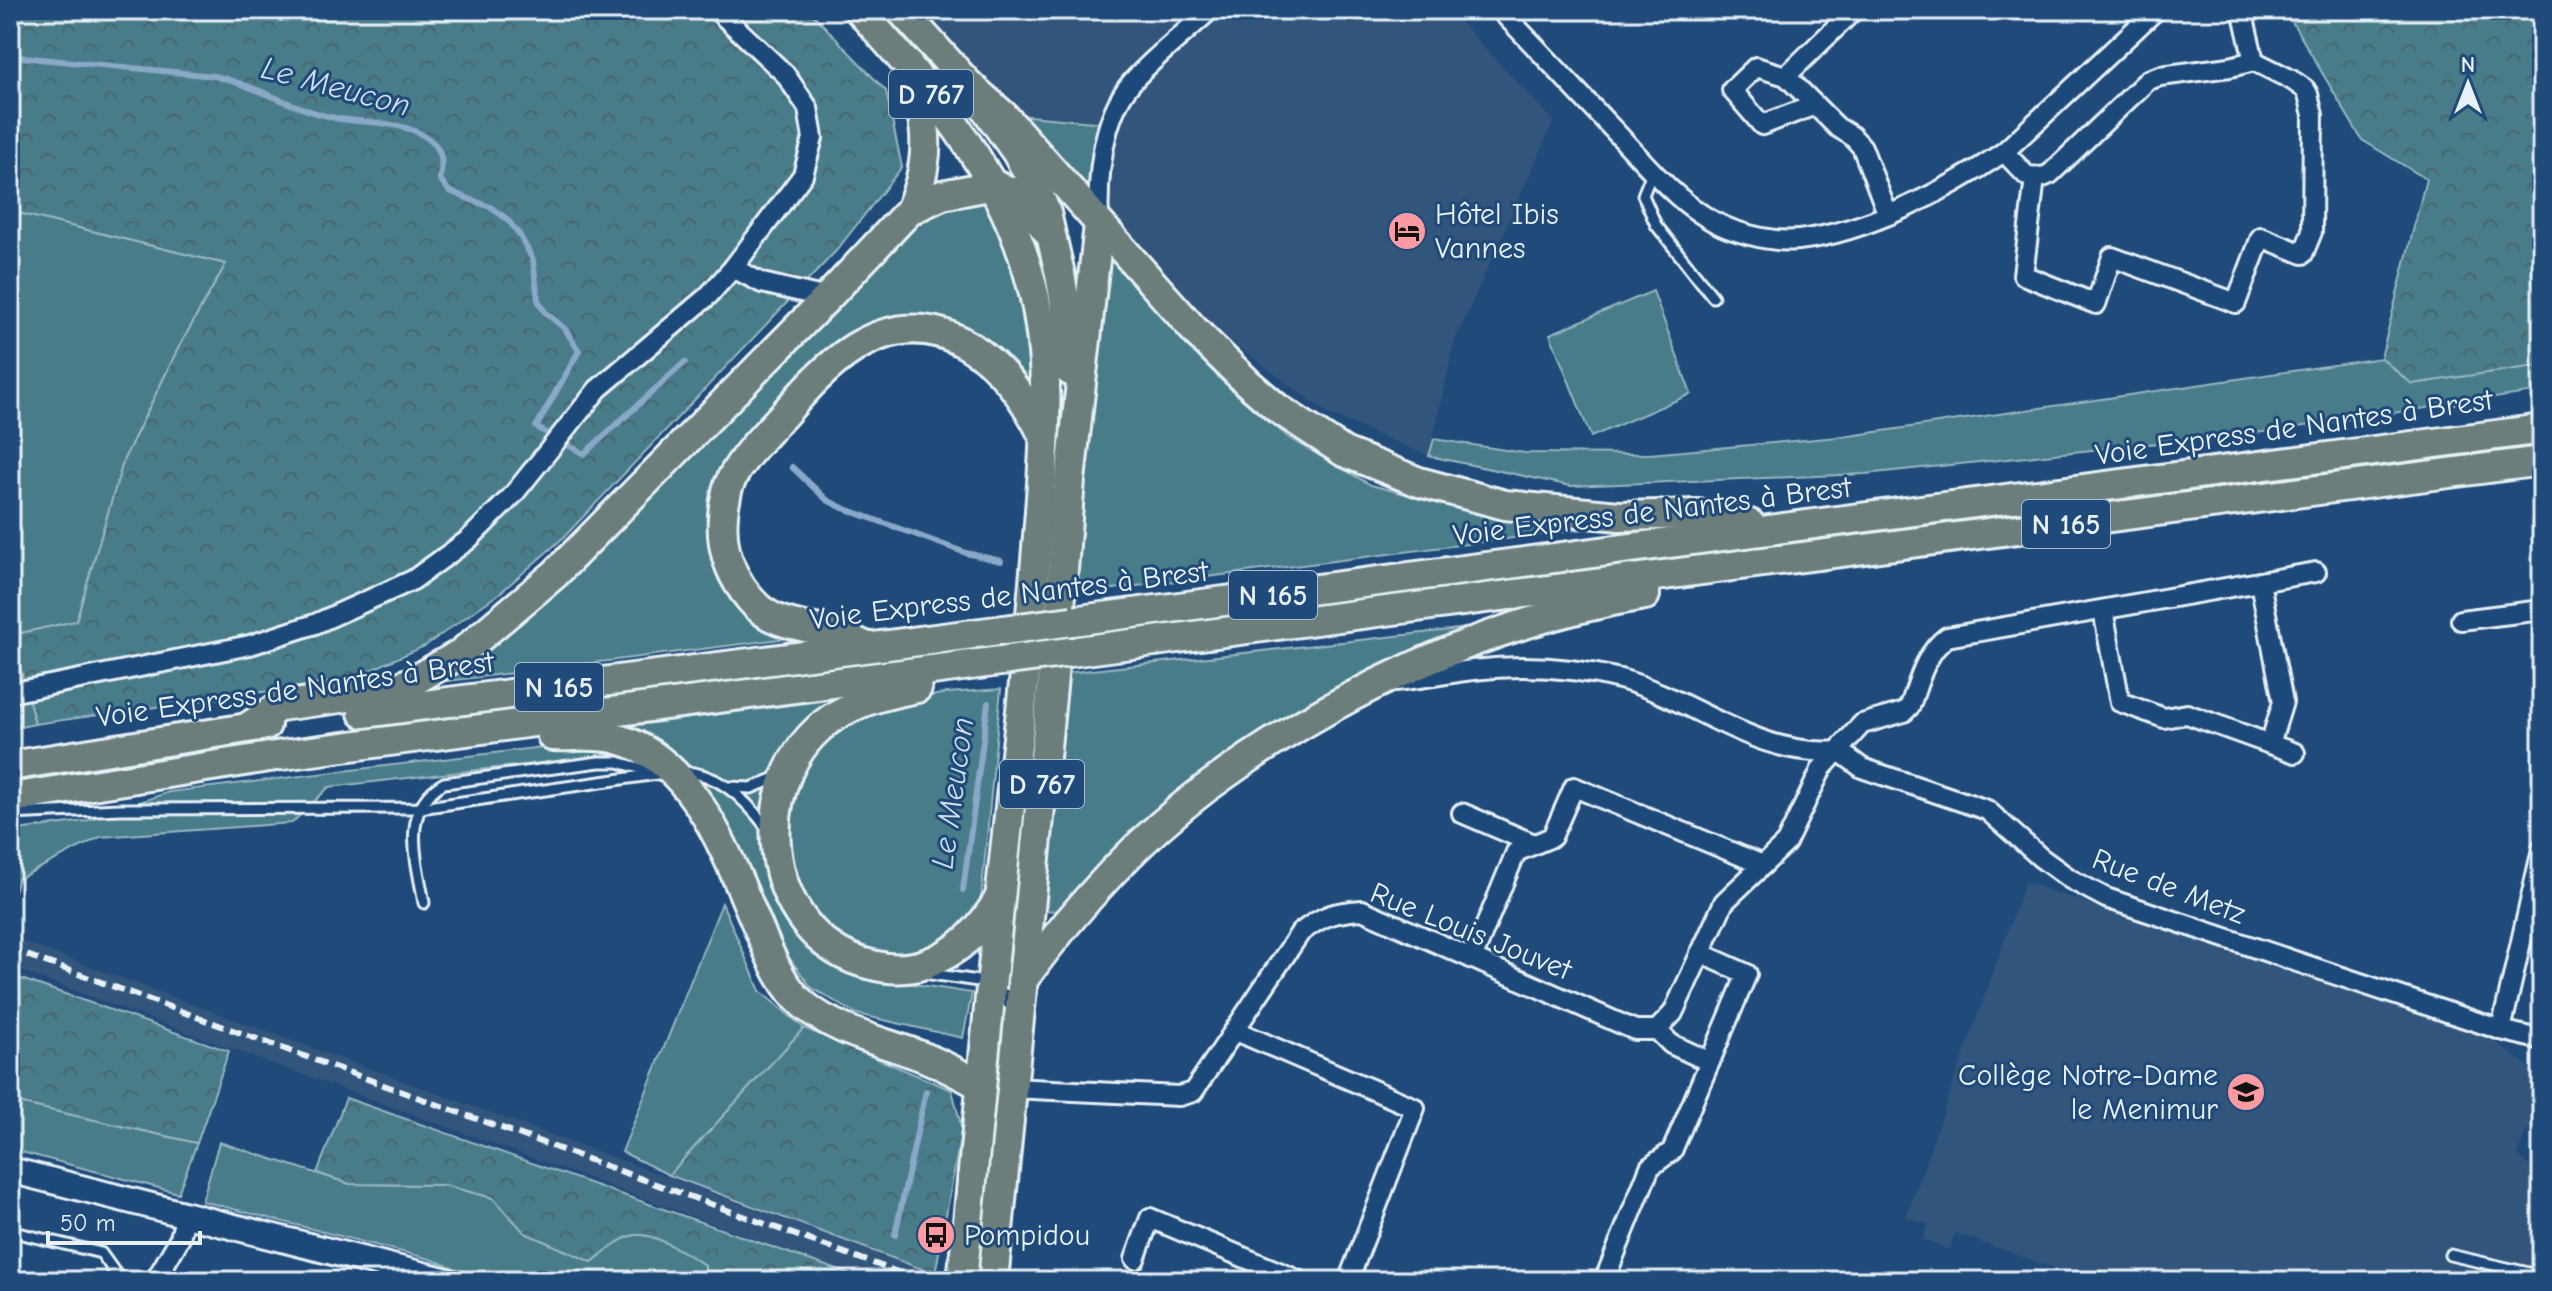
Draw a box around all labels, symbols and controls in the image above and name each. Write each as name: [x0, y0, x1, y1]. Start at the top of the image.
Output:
north arrow: [2428, 44, 2508, 124]
water label: Le Meucon: [257, 49, 414, 124]
text: N: [2461, 52, 2475, 78]
road number: D 767: [889, 70, 973, 118]
place label: Hôtel Ibis Vannes: [1435, 197, 1559, 266]
hotel icon: Hôtel Ibis Vannes: [1386, 210, 1428, 252]
street label: Voie Express de Nantes à Brest: [2093, 382, 2497, 473]
street label: Voie Express de Nantes à Brest: [1451, 470, 1855, 553]
road number: N 165: [2022, 500, 2110, 548]
street label: Voie Express de Nantes à Brest: [808, 554, 1212, 637]
road number: N 165: [1229, 571, 1317, 619]
street label: Voie Express de Nantes à Brest: [94, 644, 498, 735]
road number: N 165: [515, 663, 603, 711]
water label: Le Meucon: [924, 715, 981, 871]
road number: D 767: [1000, 760, 1084, 808]
street label: Rue de Metz: [2087, 841, 2250, 932]
street label: Rue Louis Jouvet: [1365, 875, 1578, 988]
place label: Collège Notre-Dame le Menimur: [1958, 1058, 2218, 1127]
school or university icon: Collège Notre-Dame le Menimur: [2225, 1071, 2267, 1113]
scale bar: [48, 1195, 200, 1245]
text: 50 m: [60, 1209, 116, 1237]
bus stop icon: Pompidou: [915, 1214, 957, 1256]
place label: Pompidou: [964, 1218, 1090, 1253]

